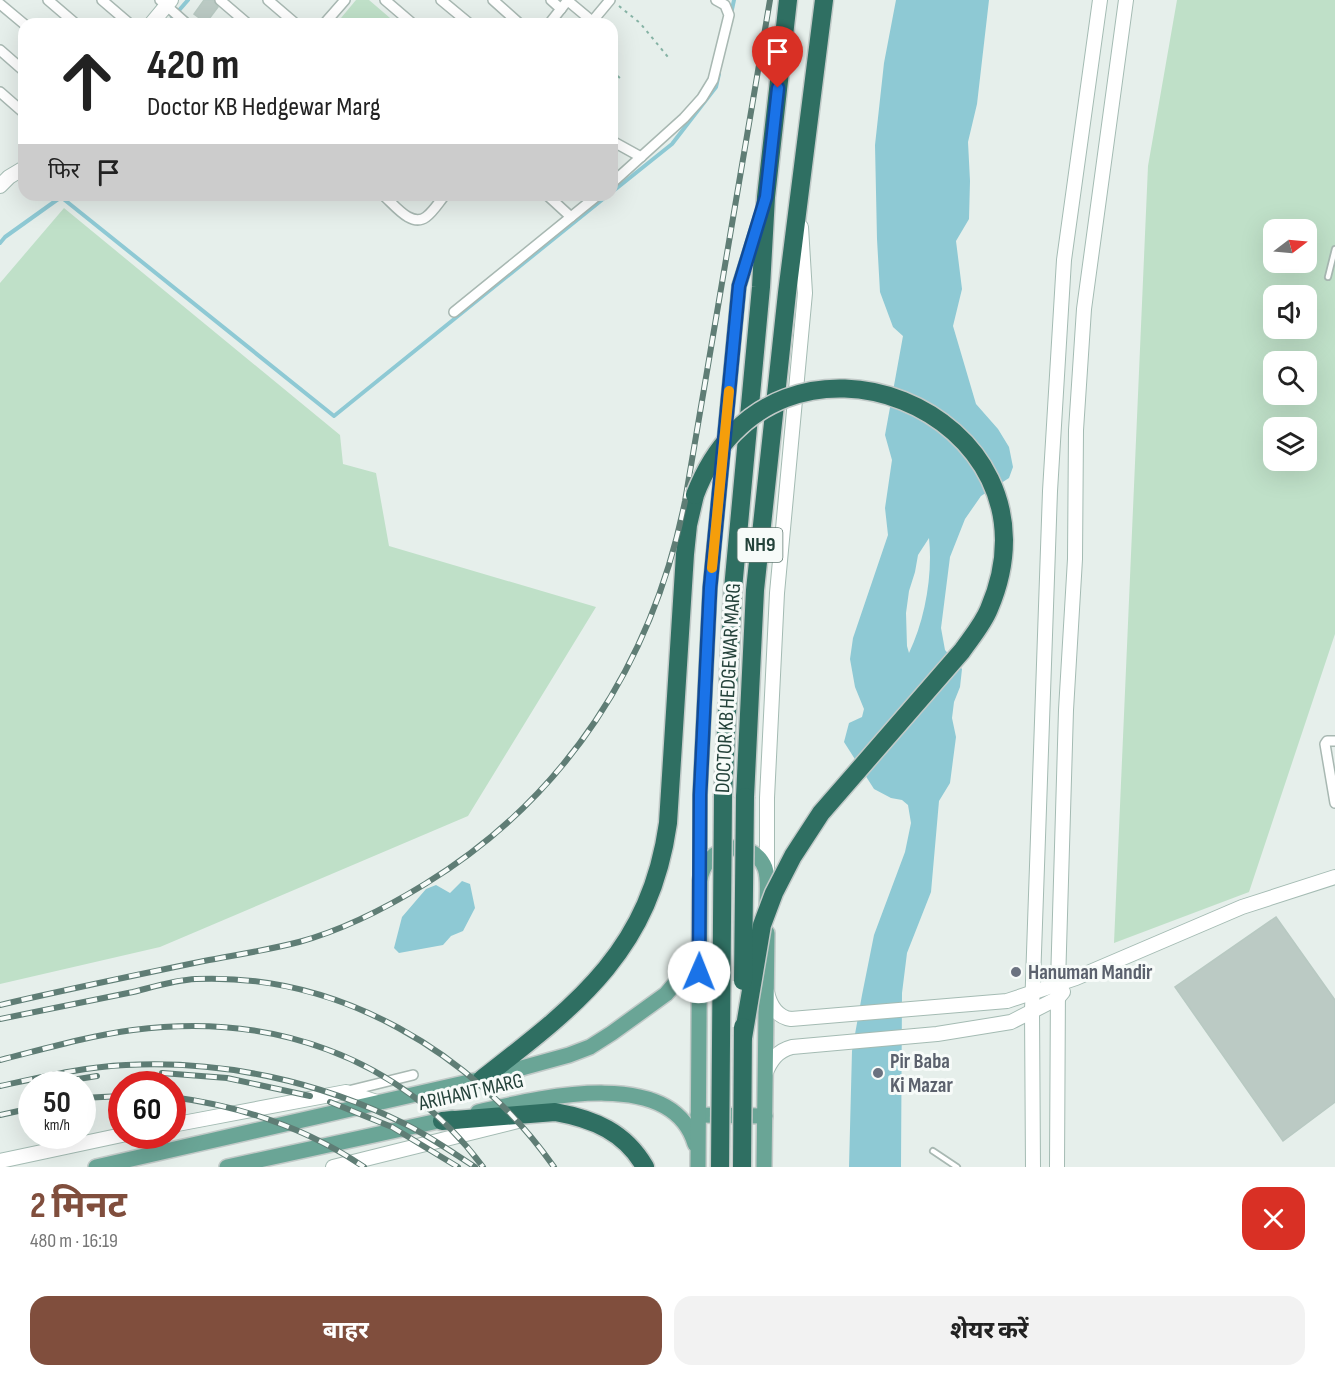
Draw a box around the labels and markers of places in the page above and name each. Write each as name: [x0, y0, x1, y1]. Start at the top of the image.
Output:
pin: [752, 26, 803, 88]
place label: Hanuman Mandir: [1028, 960, 1153, 985]
marker: Hanuman Mandir: [1009, 965, 1023, 979]
place label: Pir Baba Ki Mazar: [890, 1049, 953, 1098]
marker: Pir Baba Ki Mazar: [871, 1066, 885, 1080]

